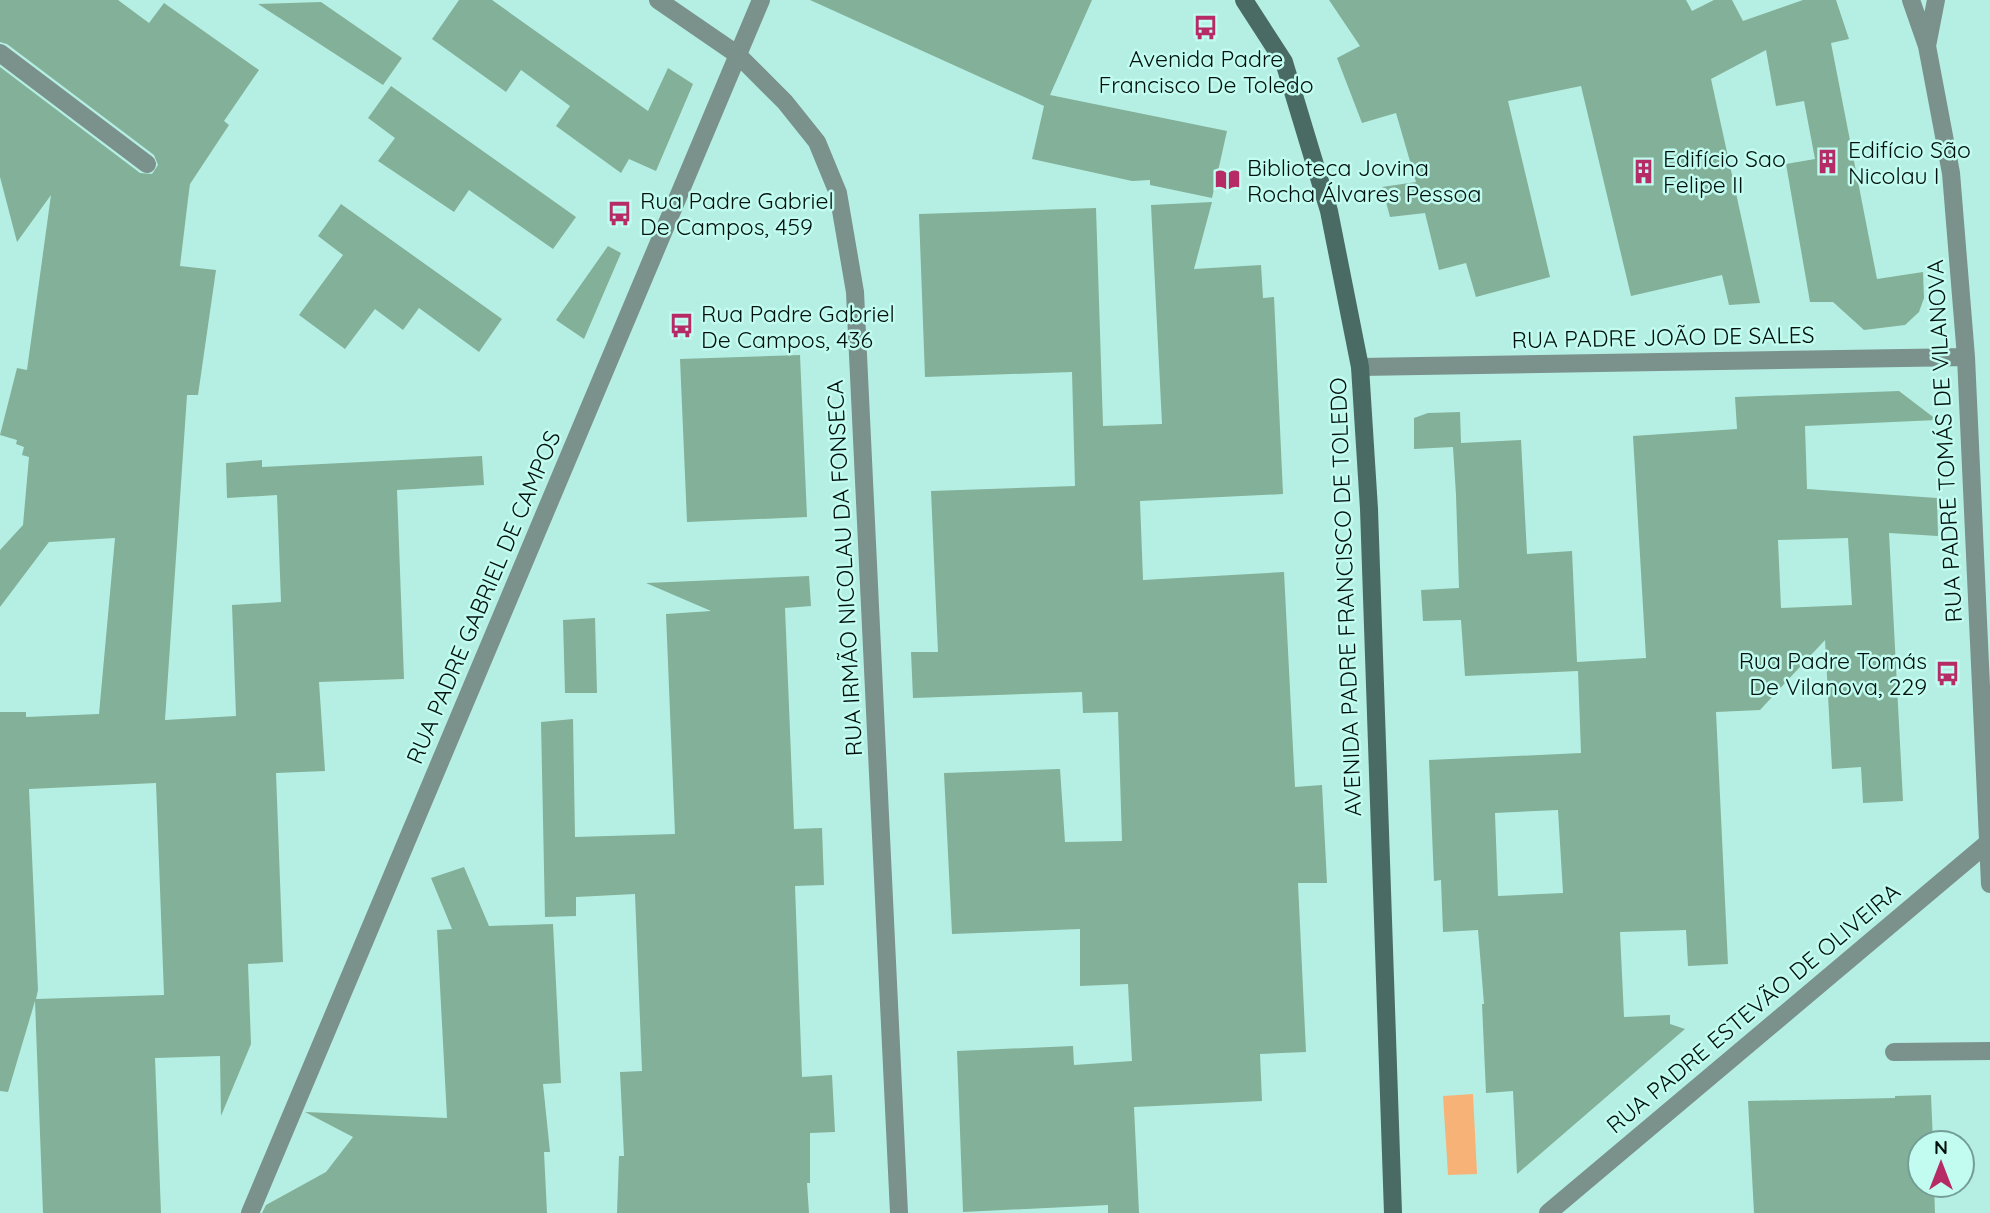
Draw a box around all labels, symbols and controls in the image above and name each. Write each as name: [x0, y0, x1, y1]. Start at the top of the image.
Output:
bus stop icon: Avenida Padre Francisco De Toledo: [1192, 14, 1220, 42]
place label: Avenida Padre Francisco De Toledo: [1098, 44, 1314, 99]
place label: Edifício São Nicolau I: [1848, 135, 1971, 190]
place label: Edifício Sao Felipe II: [1663, 144, 1786, 199]
building icon: Edifício São Nicolau I: [1814, 148, 1842, 176]
place label: Biblioteca Jovina Rocha Álvares Pessoa: [1247, 153, 1481, 208]
building icon: Edifício Sao Felipe II: [1629, 157, 1657, 185]
library icon: Biblioteca Jovina Rocha Álvares Pessoa: [1213, 166, 1241, 194]
place label: Rua Padre Gabriel De Campos, 459: [640, 186, 834, 241]
bus stop icon: Rua Padre Gabriel De Campos, 459: [606, 199, 634, 227]
street label: RUA PADRE TOMÁS DE VILANOVA: [1920, 259, 1968, 623]
place label: Rua Padre Gabriel De Campos, 436: [701, 299, 895, 354]
bus stop icon: Rua Padre Gabriel De Campos, 436: [667, 312, 695, 340]
street label: RUA PADRE JOÃO DE SALES: [1511, 320, 1815, 354]
street label: AVENIDA PADRE FRANCISCO DE TOLEDO: [1323, 377, 1367, 817]
street label: RUA IRMÃO NICOLAU DA FONSECA: [820, 379, 868, 757]
street label: RUA PADRE GABRIEL DE CAMPOS: [399, 426, 567, 768]
place label: Rua Padre Tomás De Vilanova, 229: [1739, 646, 1927, 701]
bus stop icon: Rua Padre Tomás De Vilanova, 229: [1933, 659, 1961, 687]
street label: RUA PADRE ESTEVÃO DE OLIVEIRA: [1600, 876, 1906, 1139]
north arrow: [1906, 1129, 1976, 1199]
text: N: [1934, 1135, 1948, 1159]

